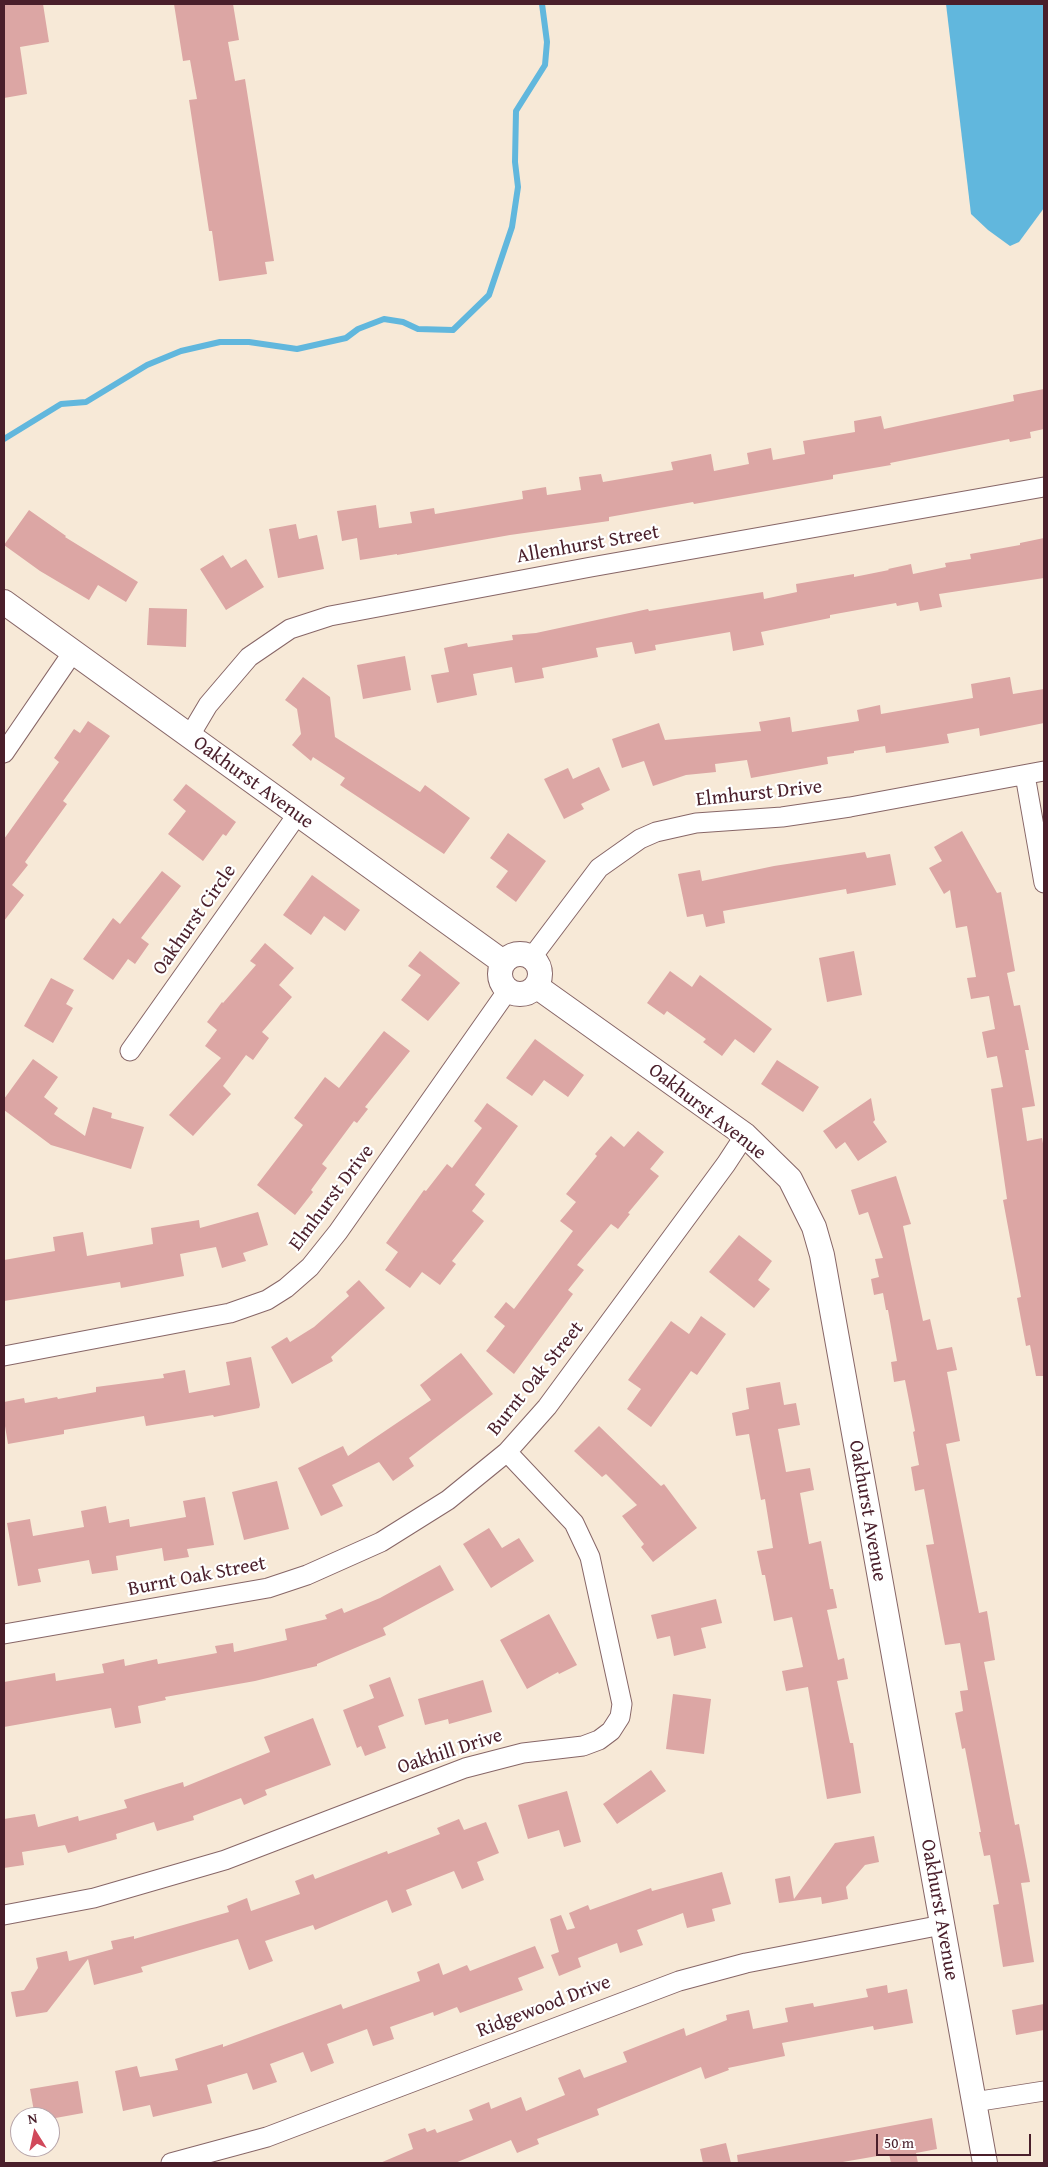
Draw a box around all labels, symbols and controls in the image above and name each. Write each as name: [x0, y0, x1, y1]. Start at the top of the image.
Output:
street label: Allenhurst Street: [515, 521, 661, 569]
street label: Oakhurst Avenue: [188, 731, 318, 835]
street label: Elmhurst Drive: [695, 775, 823, 813]
street label: Oakhurst Circle: [148, 860, 242, 980]
street label: Oakhurst Avenue: [643, 1059, 771, 1165]
street label: Elmhurst Drive: [284, 1140, 380, 1256]
street label: Burnt Oak Street: [483, 1317, 589, 1441]
street label: Oakhurst Avenue: [843, 1439, 891, 1583]
street label: Burnt Oak Street: [126, 1552, 268, 1602]
street label: Oakhill Drive: [394, 1724, 506, 1780]
street label: Oakhurst Avenue: [915, 1838, 963, 1982]
street label: Ridgewood Drive: [474, 1970, 614, 2044]
north arrow: [10, 2107, 60, 2157]
text: N: [26, 2108, 39, 2129]
scale bar: [878, 2124, 1033, 2156]
text: 50 m: [884, 2132, 914, 2153]

